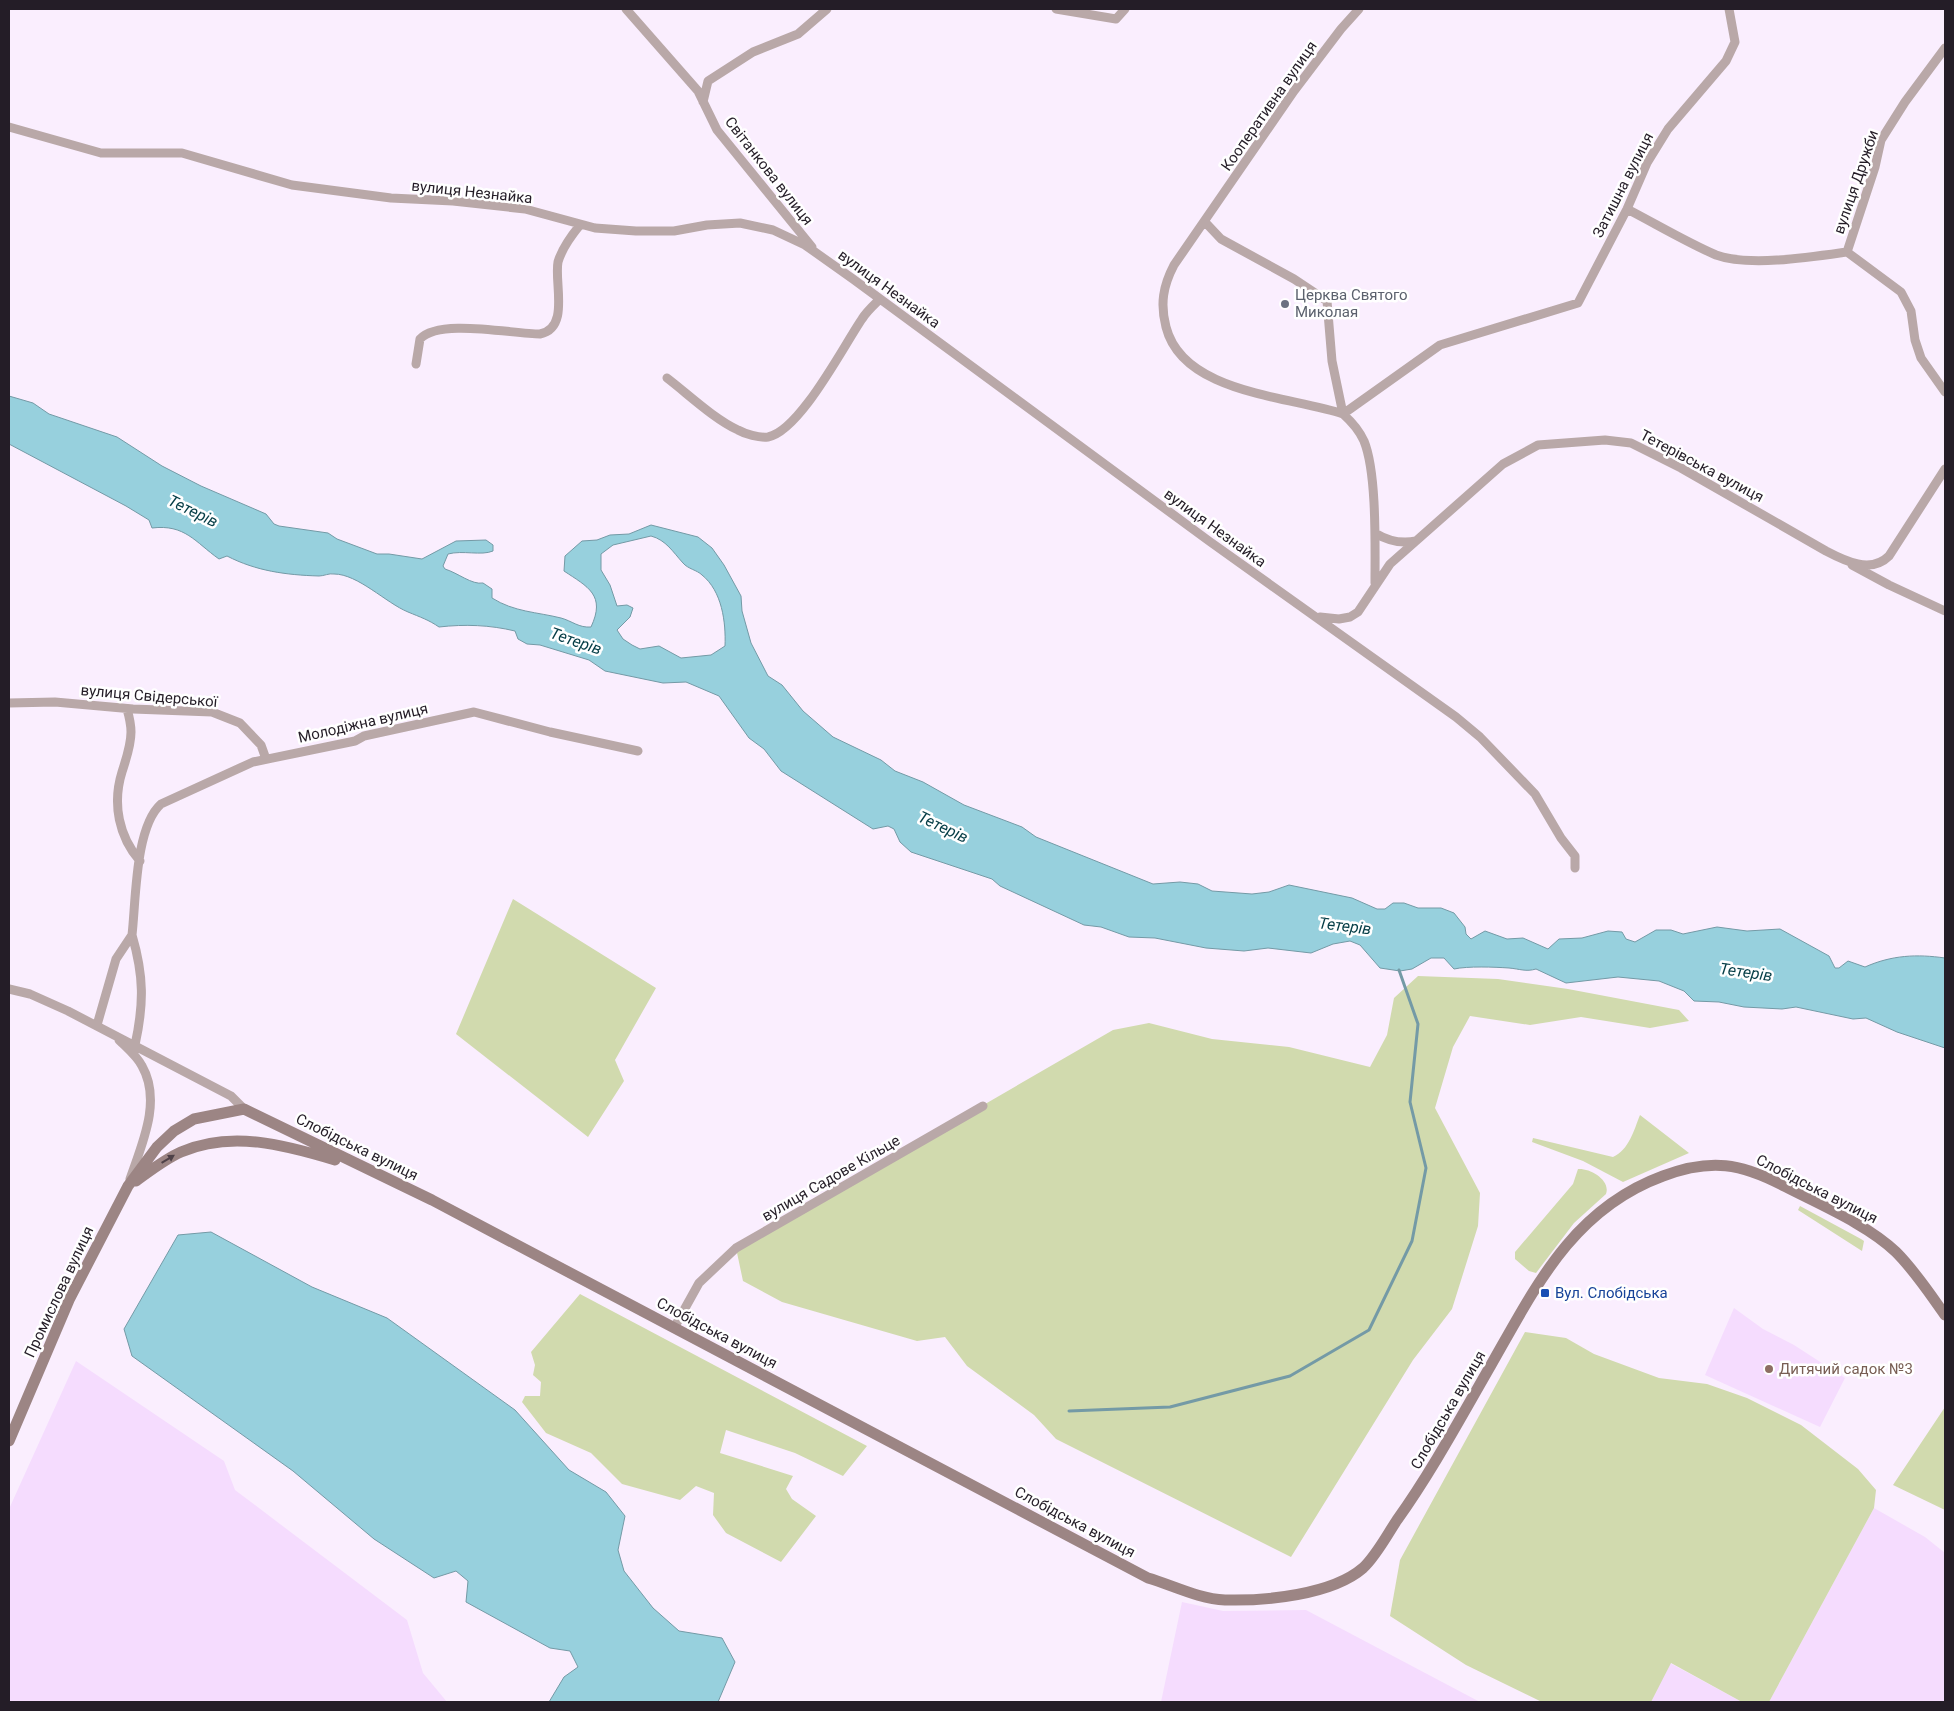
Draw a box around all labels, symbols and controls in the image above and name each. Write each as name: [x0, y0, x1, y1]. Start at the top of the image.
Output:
street label: Кооперативна вулиця: [1217, 38, 1321, 174]
street label: Світанкова вулиця: [721, 113, 817, 229]
street label: вулиця Дружби: [1830, 128, 1882, 236]
street label: Затишна вулиця: [1589, 130, 1657, 240]
street label: вулиця Незнайка: [411, 177, 533, 207]
street label: вулиця Незнайка: [835, 246, 943, 332]
place label: Церква Святого Миколая: [1295, 286, 1408, 321]
marker: Церква Святого Миколая: [1279, 298, 1291, 310]
street label: Тетерівська вулиця: [1637, 426, 1767, 506]
street label: вулиця Незнайка: [1161, 485, 1269, 571]
water label: Тетерів: [165, 491, 221, 531]
water label: Тетерів: [548, 623, 604, 659]
street label: вулиця Свідерської: [80, 681, 219, 711]
street label: Молодіжна вулиця: [296, 699, 430, 747]
water label: Тетерів: [915, 807, 971, 847]
water label: Тетерів: [1318, 913, 1373, 939]
water label: Тетерів: [1718, 959, 1774, 985]
street label: Слобідська вулиця: [293, 1110, 421, 1184]
street label: вулиця Садове Кільце: [759, 1131, 903, 1225]
street label: Слобідська вулиця: [1753, 1151, 1881, 1227]
one-way arrow: [161, 1155, 176, 1163]
street label: Промислова вулиця: [21, 1223, 97, 1361]
place label: Вул. Слобідська: [1555, 1284, 1668, 1302]
marker: Вул. Слобідська: [1539, 1287, 1551, 1299]
street label: Слобідська вулиця: [654, 1294, 780, 1372]
street label: Слобідська вулиця: [1407, 1348, 1489, 1472]
place label: Дитячий садок №3: [1779, 1360, 1913, 1378]
marker: Дитячий садок №3: [1763, 1363, 1775, 1375]
street label: Слобідська вулиця: [1012, 1483, 1138, 1561]

